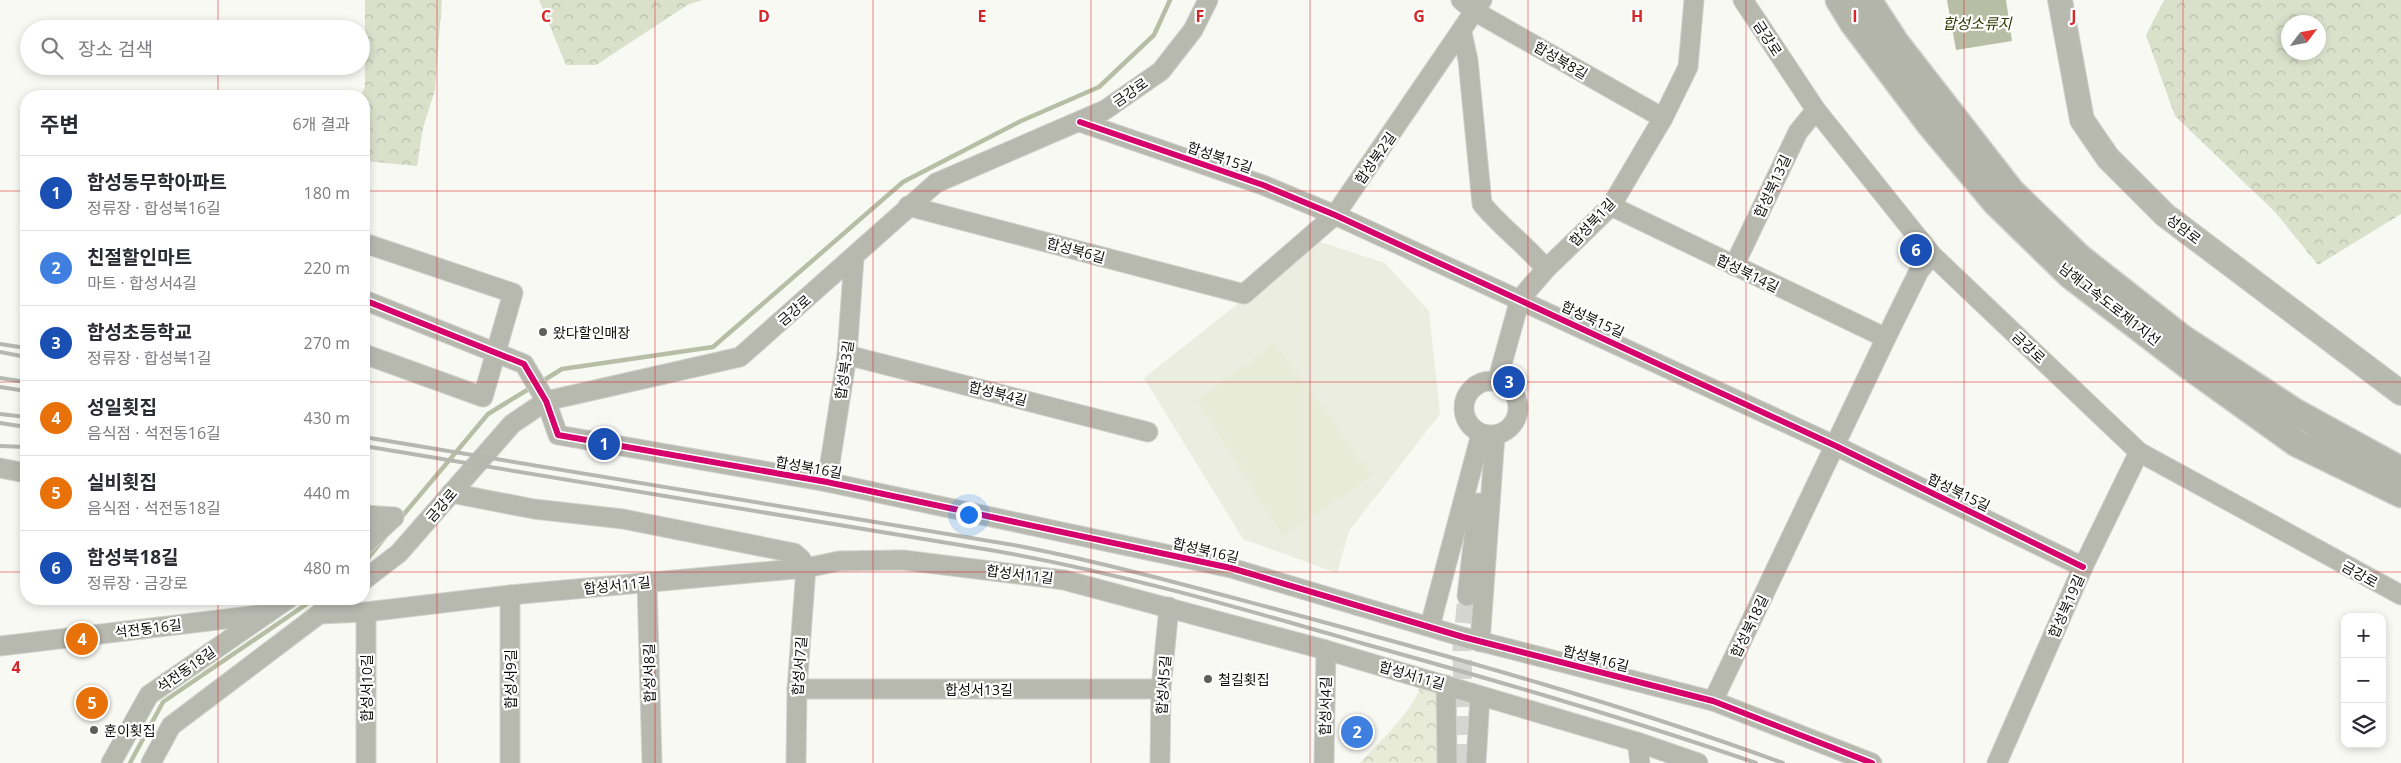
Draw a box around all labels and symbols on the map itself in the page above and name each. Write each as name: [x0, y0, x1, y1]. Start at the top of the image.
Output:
text: C: [541, 5, 551, 27]
text: D: [758, 5, 770, 27]
text: E: [978, 5, 987, 27]
text: F: [1196, 5, 1204, 27]
text: G: [1413, 5, 1425, 27]
text: H: [1631, 5, 1643, 27]
text: I: [1852, 5, 1858, 27]
text: J: [2069, 5, 2077, 27]
water label: 합성소류지: [1942, 13, 2013, 33]
north arrow: [2281, 15, 2326, 60]
street label: 금강로: [1750, 17, 1787, 59]
street label: 합성북8길: [1530, 37, 1592, 83]
street label: 금강로: [1109, 73, 1151, 111]
street label: 합성북2길: [1350, 128, 1400, 188]
street label: 합성북15길: [1185, 137, 1255, 177]
street label: 합성북13길: [1749, 151, 1795, 221]
street label: 합성북1길: [1565, 194, 1619, 250]
street label: 성암로: [2163, 210, 2205, 248]
pin: 6: [1900, 231, 1932, 269]
street label: 합성북6길: [1045, 233, 1107, 267]
street label: 합성북14길: [1713, 250, 1783, 296]
street label: 남해고속도로제1지선: [2055, 258, 2165, 350]
street label: 금강로: [773, 290, 815, 330]
street label: 합성북15길: [1558, 296, 1628, 342]
place label: 왔다할인매장: [553, 323, 630, 342]
marker: 왔다할인매장: [537, 326, 549, 338]
street label: 금강로: [2008, 327, 2050, 367]
street label: 합성북3길: [830, 339, 858, 401]
pin: 3: [1493, 363, 1525, 401]
street label: 합성북4길: [967, 377, 1029, 409]
pin: 1: [588, 425, 620, 463]
street label: 합성북16길: [774, 452, 844, 482]
street label: 합성북15길: [1924, 469, 1994, 515]
street label: 금강로: [421, 484, 461, 526]
your location: [956, 502, 982, 528]
street label: 합성북16길: [1171, 533, 1241, 567]
street label: 금강로: [2338, 556, 2382, 592]
street label: 합성서11길: [985, 560, 1055, 588]
street label: 합성북19길: [2044, 571, 2088, 641]
street label: 합성서11길: [582, 572, 652, 598]
street label: 합성북18길: [1726, 591, 1772, 661]
street label: 석전동16길: [113, 614, 183, 642]
pin: 4: [66, 620, 98, 658]
street label: 합성서7길: [787, 636, 811, 696]
street label: 합성북16길: [1561, 641, 1631, 675]
street label: 석전동18길: [153, 642, 219, 696]
street label: 합성서8길: [639, 643, 659, 703]
street label: 합성서9길: [501, 649, 520, 709]
street label: 합성서10길: [357, 654, 376, 722]
street label: 합성서5길: [1151, 655, 1175, 715]
text: 4: [11, 656, 21, 678]
street label: 합성서11길: [1377, 657, 1447, 693]
place label: 철길횟집: [1218, 670, 1270, 689]
marker: 철길횟집: [1202, 673, 1214, 685]
street label: 합성서4길: [1315, 676, 1335, 736]
street label: 합성서13길: [945, 680, 1013, 699]
pin: 5: [76, 684, 108, 722]
pin: 2: [1341, 713, 1373, 751]
place label: 훈이횟집: [104, 721, 156, 740]
marker: 훈이횟집: [88, 724, 100, 736]

